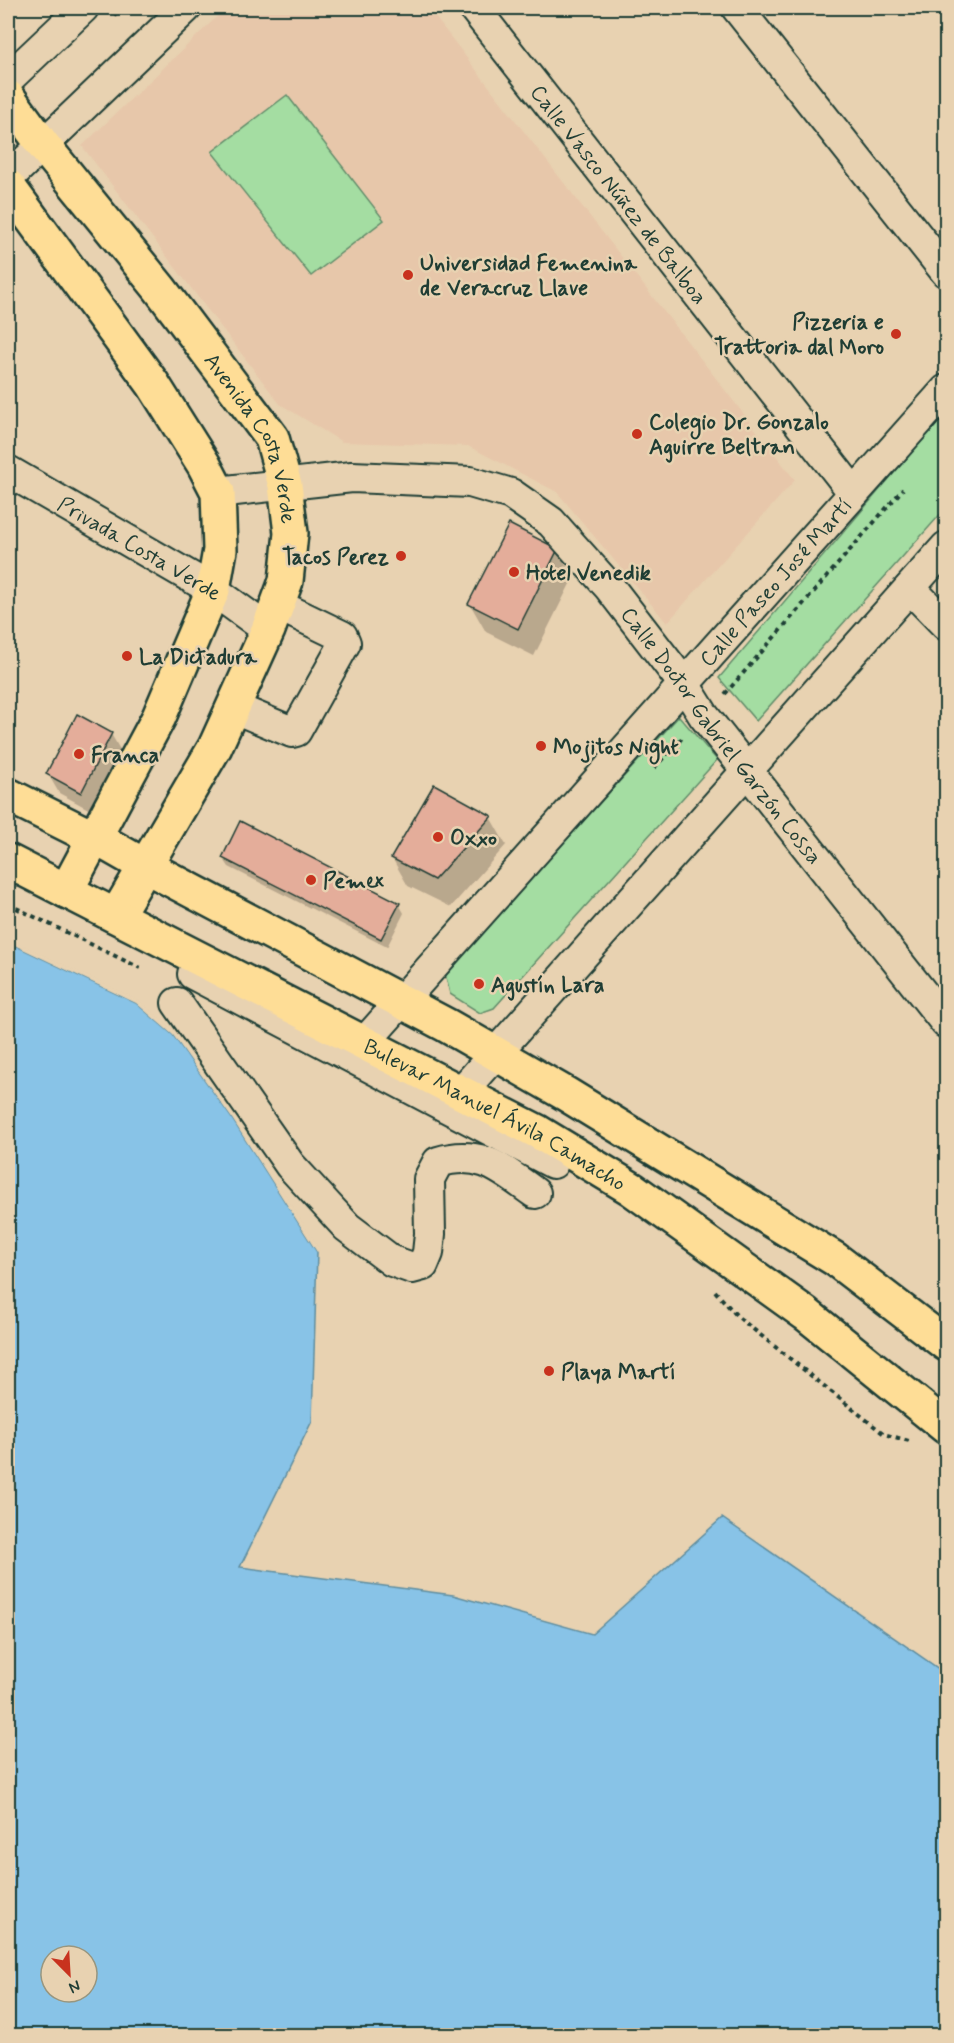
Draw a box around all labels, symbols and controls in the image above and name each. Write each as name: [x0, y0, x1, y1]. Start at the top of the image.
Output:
street label: Calle Vasco Núñez de Balboa: [523, 79, 713, 311]
place label: Universidad Femenina de Veracruz Llave: [420, 250, 638, 303]
marker: Universidad Femenina de Veracruz Llave: [401, 268, 415, 282]
place label: Pizzeria e Trattoria dal Moro: [714, 309, 884, 362]
marker: Pizzeria e Trattoria dal Moro: [889, 327, 903, 341]
street label: Avenida Costa Verde: [197, 348, 302, 525]
place label: Colegio Dr. Gonzalo Aguirre Beltran: [649, 409, 829, 463]
marker: Colegio Dr. Gonzalo Aguirre Beltran: [630, 427, 644, 441]
street label: Privada Costa Verde: [52, 491, 227, 608]
street label: Calle Paseo José Martí: [694, 493, 859, 673]
place label: Tacos Perez: [282, 544, 389, 572]
marker: Tacos Perez: [394, 549, 408, 563]
place label: Hotel Venedik: [526, 560, 651, 588]
marker: Hotel Venedik: [507, 565, 521, 579]
street label: Calle Doctor Gabriel Garzón Cossa: [614, 602, 828, 871]
place label: La Dictadura: [139, 644, 258, 672]
marker: La Dictadura: [120, 649, 134, 663]
place label: Mojitos Night: [553, 734, 679, 765]
marker: Mojitos Night: [534, 739, 548, 753]
place label: Franca: [91, 742, 159, 770]
marker: Franca: [72, 747, 86, 761]
place label: Oxxo: [450, 825, 497, 853]
marker: Oxxo: [431, 830, 445, 844]
place label: Pemex: [323, 868, 384, 896]
marker: Pemex: [304, 873, 318, 887]
place label: Agustín Lara: [491, 972, 605, 1001]
marker: Agustín Lara: [472, 977, 486, 991]
street label: Bulevar Manuel Ávila Camacho: [358, 1033, 631, 1198]
place label: Playa Martí: [561, 1359, 676, 1387]
marker: Playa Martí: [542, 1364, 556, 1378]
north arrow: [39, 1944, 99, 2004]
text: N: [65, 1975, 84, 1998]

